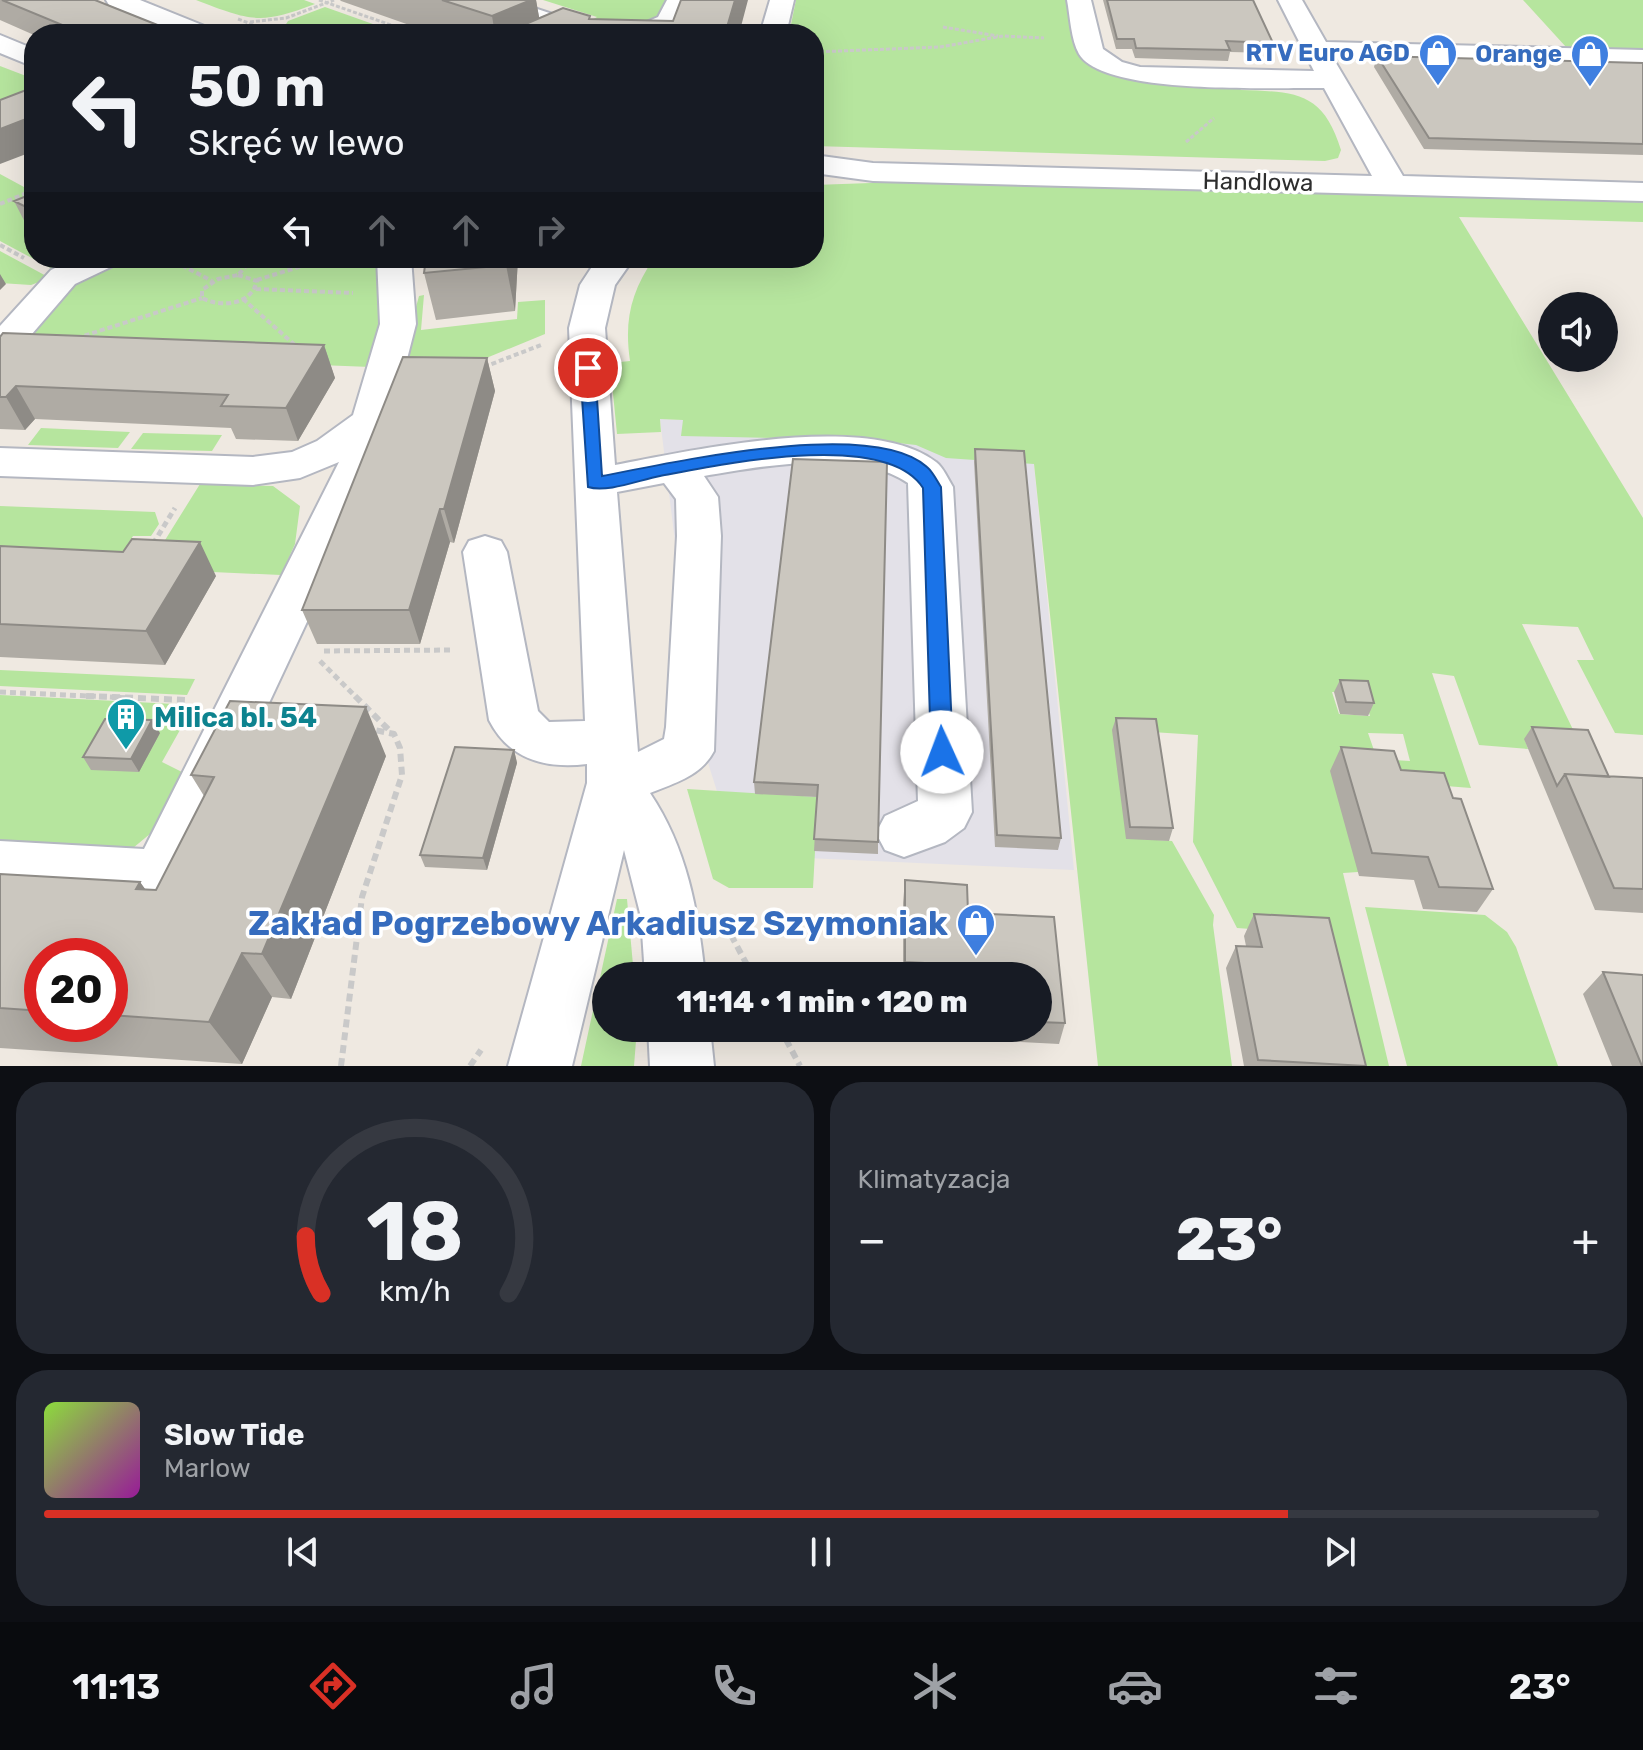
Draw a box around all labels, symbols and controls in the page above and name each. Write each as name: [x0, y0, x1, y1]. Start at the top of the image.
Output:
shop icon: RTV Euro AGD: [1417, 32, 1459, 87]
shop icon: Orange: [1569, 33, 1611, 88]
place label: RTV Euro AGD: [1245, 39, 1410, 67]
place label: Orange: [1475, 40, 1562, 68]
text: 50 m: [188, 54, 325, 120]
icon: left: [56, 56, 160, 160]
text: Skręć w lewo: [188, 121, 405, 164]
street label: Handlowa: [1202, 167, 1314, 197]
icon: left: [276, 208, 320, 252]
icon: ahead: [360, 208, 404, 252]
icon: ahead: [444, 208, 488, 252]
icon: right: [528, 208, 572, 252]
map controls: [1538, 292, 1618, 372]
button: sound: [1538, 292, 1618, 372]
pin: [554, 334, 622, 402]
icon: arrive: [566, 346, 610, 390]
building icon: Milica bl. 54: [105, 696, 147, 751]
place label: Milica bl. 54: [154, 701, 317, 734]
position arrow: [900, 710, 984, 794]
shop icon: Zakład Pogrzebowy Arkadiusz Szymoniak: [955, 902, 997, 957]
place label: Zakład Pogrzebowy Arkadiusz Szymoniak: [248, 903, 948, 944]
speed limit sign: 20: [24, 938, 128, 1042]
text: 11:14 · 1 min · 120 m: [676, 984, 968, 1020]
text: Klimatyzacja: [858, 1164, 1010, 1195]
text: 18: [366, 1182, 464, 1281]
text: 23°: [1175, 1204, 1282, 1275]
text: −: [858, 1214, 886, 1266]
text: +: [1572, 1214, 1599, 1266]
text: km/h: [379, 1274, 450, 1308]
text: Slow Tide: [164, 1417, 304, 1453]
text: Marlow: [164, 1453, 251, 1484]
icon: previous: [281, 1530, 325, 1574]
icon: pause: [799, 1530, 843, 1574]
icon: next: [1318, 1530, 1362, 1574]
icon: directions: [305, 1658, 361, 1714]
icon: music: [506, 1658, 562, 1714]
icon: phone: [706, 1658, 762, 1714]
icon: climate: [907, 1658, 963, 1714]
icon: car: [1107, 1658, 1163, 1714]
icon: filters: [1308, 1658, 1364, 1714]
text: 11:13: [72, 1665, 160, 1708]
text: 23°: [1509, 1665, 1571, 1708]

